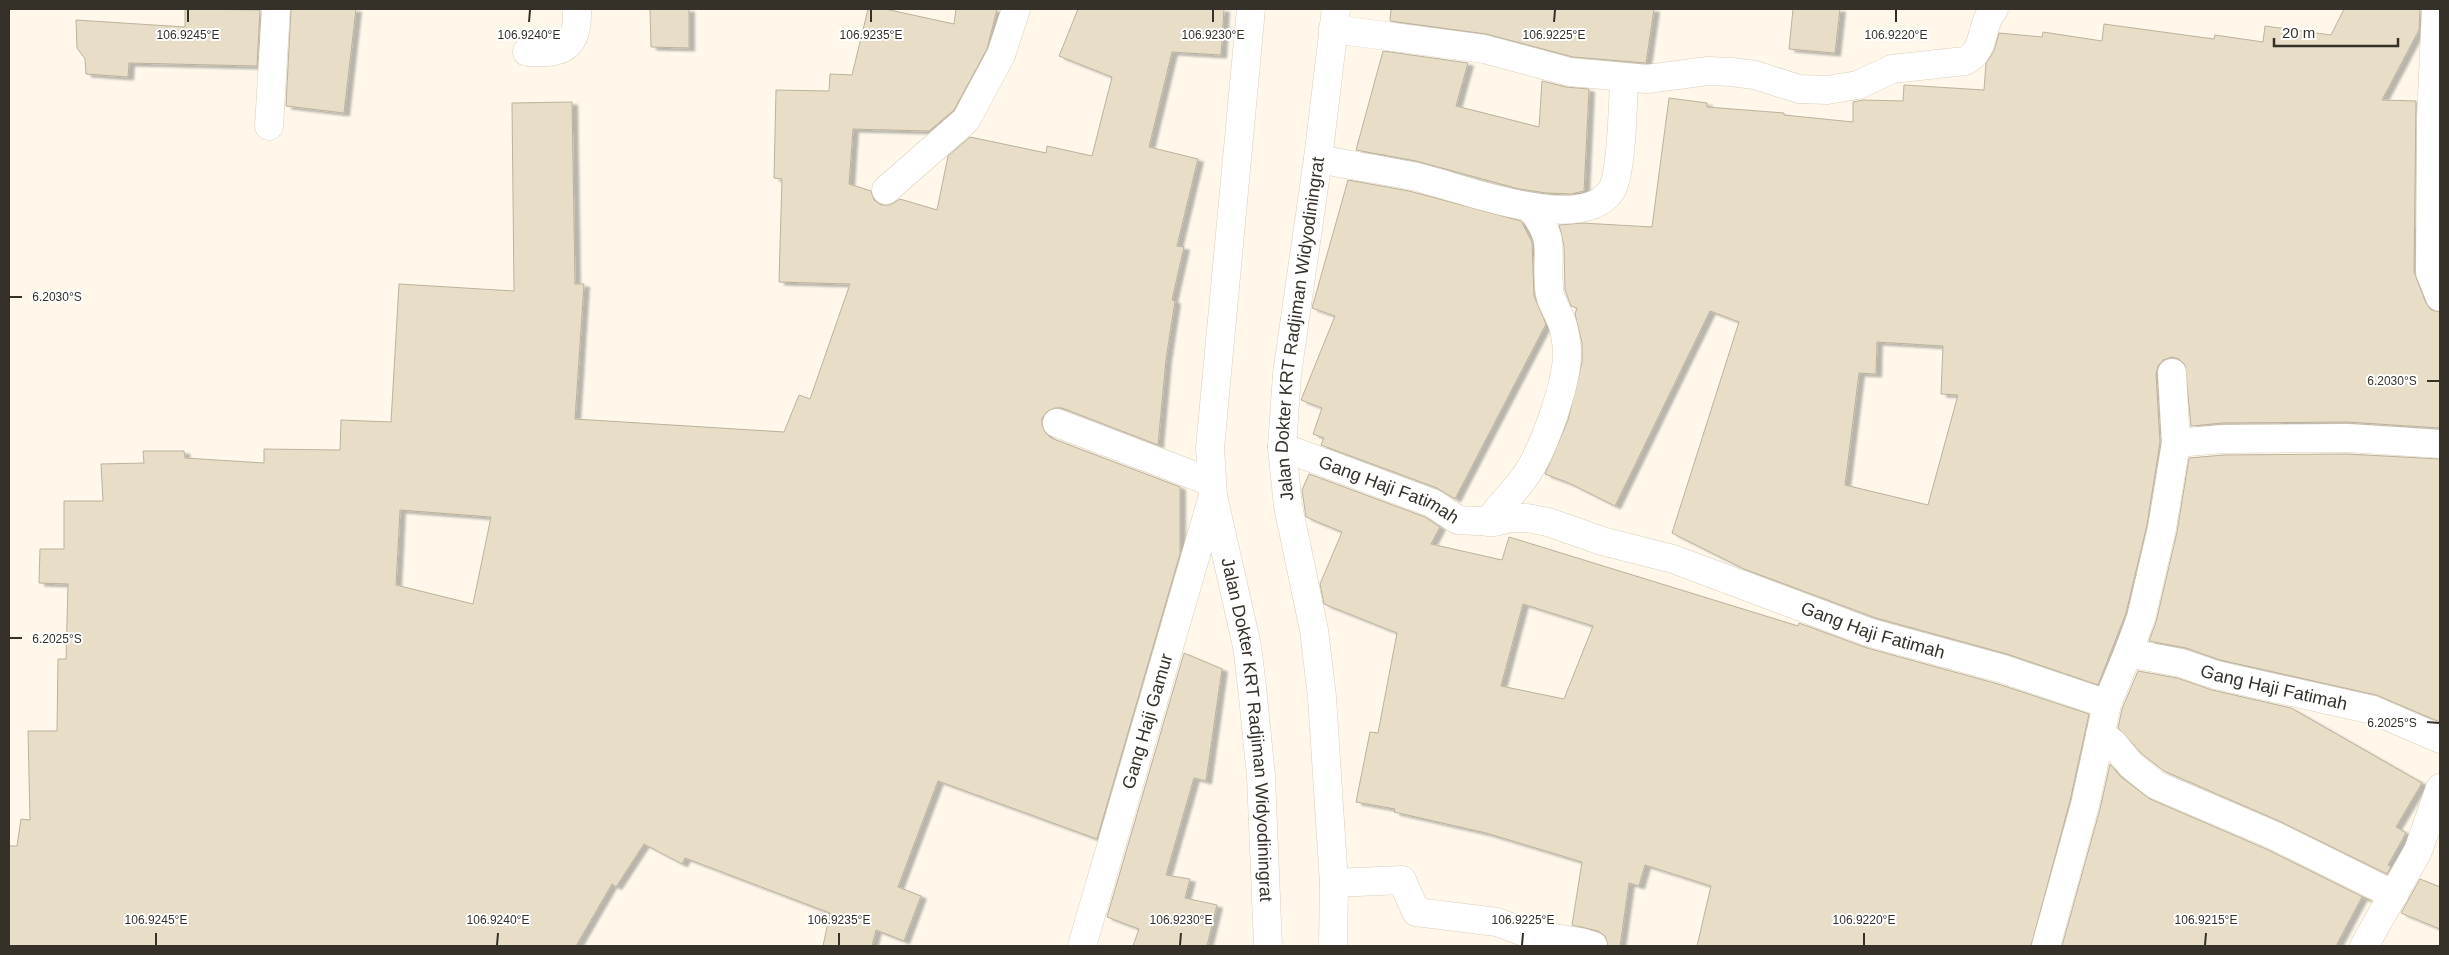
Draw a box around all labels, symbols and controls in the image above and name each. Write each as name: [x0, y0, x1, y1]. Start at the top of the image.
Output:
scale bar: [2274, 15, 2398, 47]
text: 20 m: [2282, 24, 2315, 41]
text: 106.9245°E: [157, 28, 219, 42]
text: 106.9240°E: [498, 28, 560, 42]
text: 106.9235°E: [840, 28, 902, 42]
text: 106.9230°E: [1182, 28, 1244, 42]
text: 106.9225°E: [1523, 28, 1585, 42]
text: 106.9220°E: [1865, 28, 1927, 42]
street label: Jalan Dokter KRT Radjiman Widyodiningrat: [1272, 156, 1328, 502]
text: 6.2030°S: [32, 290, 82, 304]
text: 6.2030°S: [2367, 374, 2417, 388]
street label: Gang Haji Fatimah: [1316, 452, 1463, 528]
street label: Jalan Dokter KRT Radjiman Widyodiningrat: [1217, 556, 1276, 902]
street label: Gang Haji Fatimah: [1798, 598, 1947, 663]
text: 6.2025°S: [32, 632, 82, 646]
street label: Gang Haji Gamur: [1118, 651, 1177, 791]
street label: Gang Haji Fatimah: [2198, 660, 2349, 714]
text: 6.2025°S: [2367, 716, 2417, 730]
text: 106.9245°E: [125, 913, 187, 927]
text: 106.9240°E: [467, 913, 529, 927]
text: 106.9235°E: [808, 913, 870, 927]
text: 106.9230°E: [1150, 913, 1212, 927]
text: 106.9225°E: [1492, 913, 1554, 927]
text: 106.9220°E: [1833, 913, 1895, 927]
text: 106.9215°E: [2175, 913, 2237, 927]

